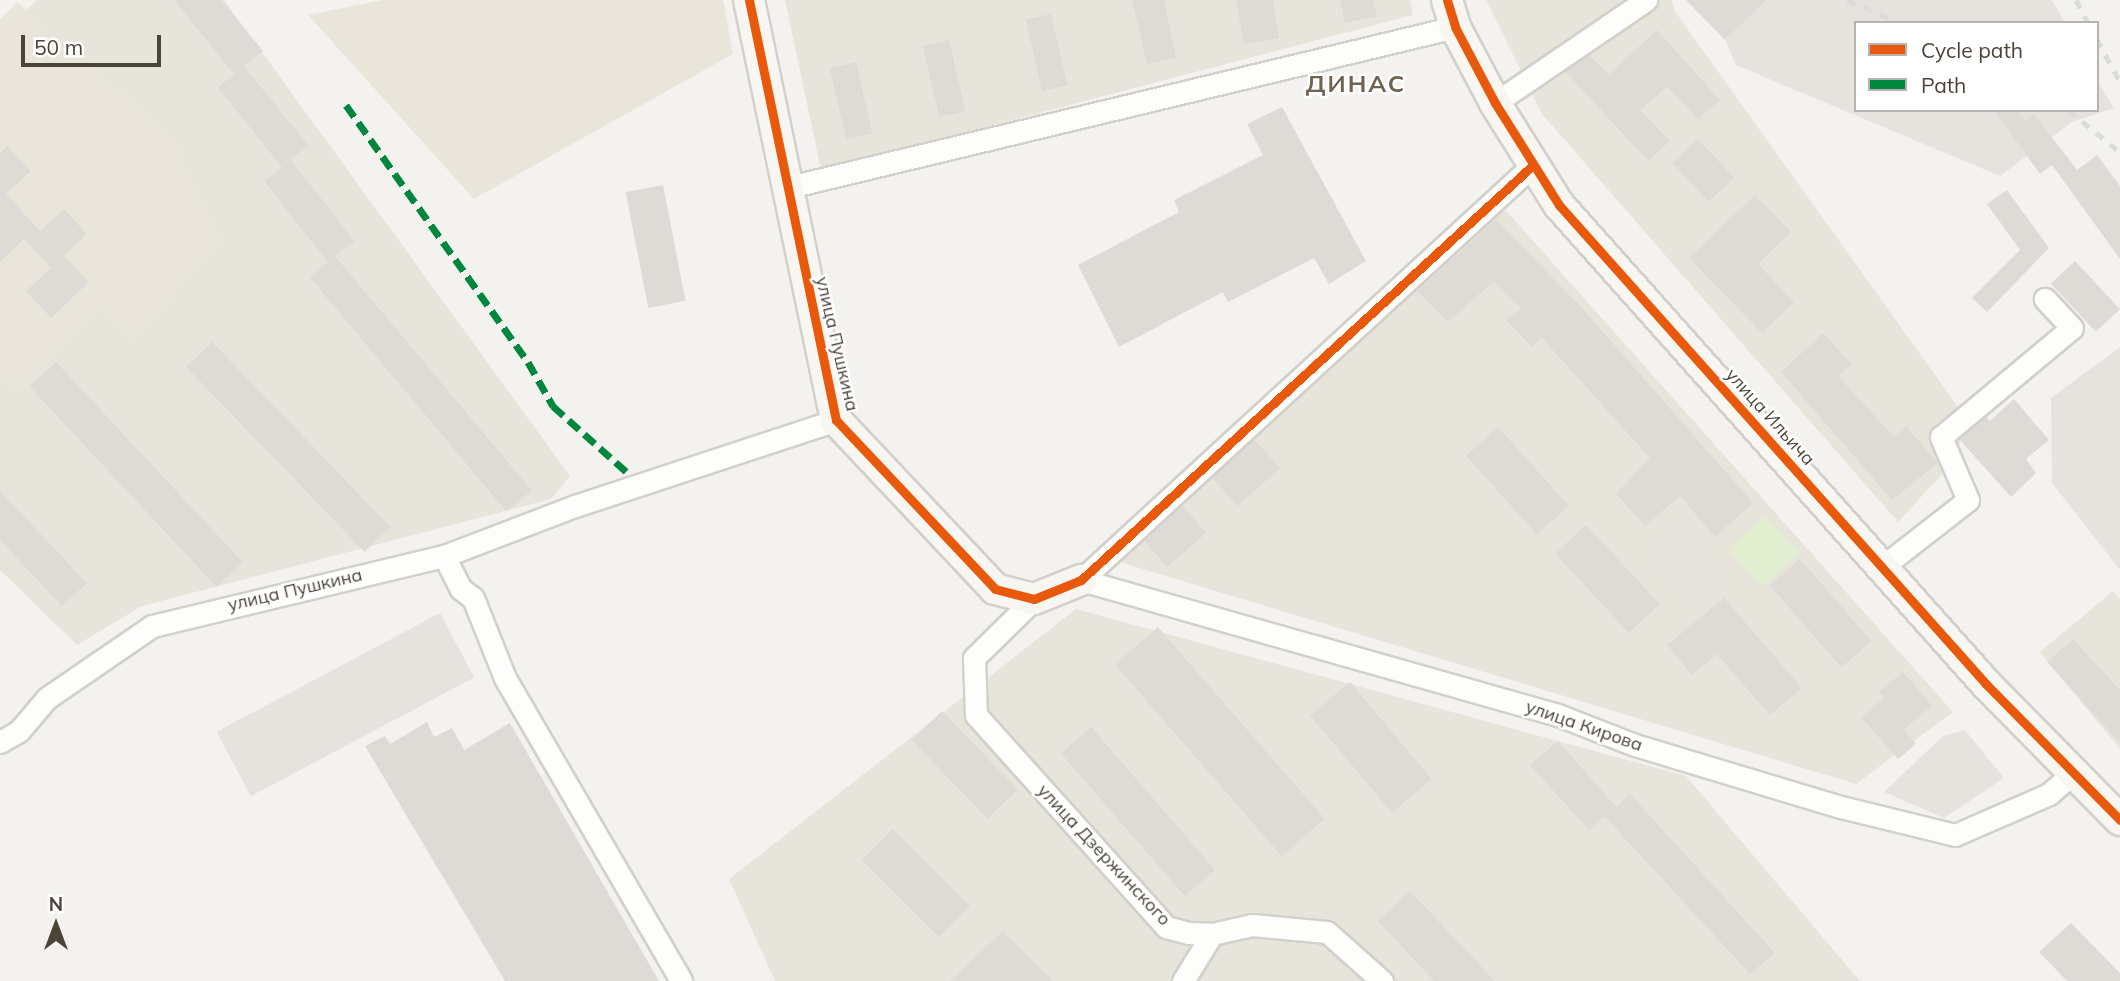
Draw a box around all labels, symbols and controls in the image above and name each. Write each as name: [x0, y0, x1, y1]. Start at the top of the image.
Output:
scale bar: [24, 21, 164, 65]
legend: [1854, 21, 2099, 112]
text: 50 m: [34, 34, 83, 60]
text: Cycle path: [1921, 37, 2023, 63]
district label: ДИНАС: [1306, 70, 1406, 98]
text: Path: [1921, 72, 1966, 98]
street label: улица Пушкина: [811, 275, 863, 413]
street label: улица Ильича: [1721, 364, 1819, 470]
street label: улица Пушкина: [226, 564, 364, 616]
street label: улица Кирова: [1523, 696, 1645, 756]
street label: улица Дзержинского: [1033, 780, 1175, 930]
north arrow: [21, 890, 91, 960]
text: N: [49, 892, 63, 916]

